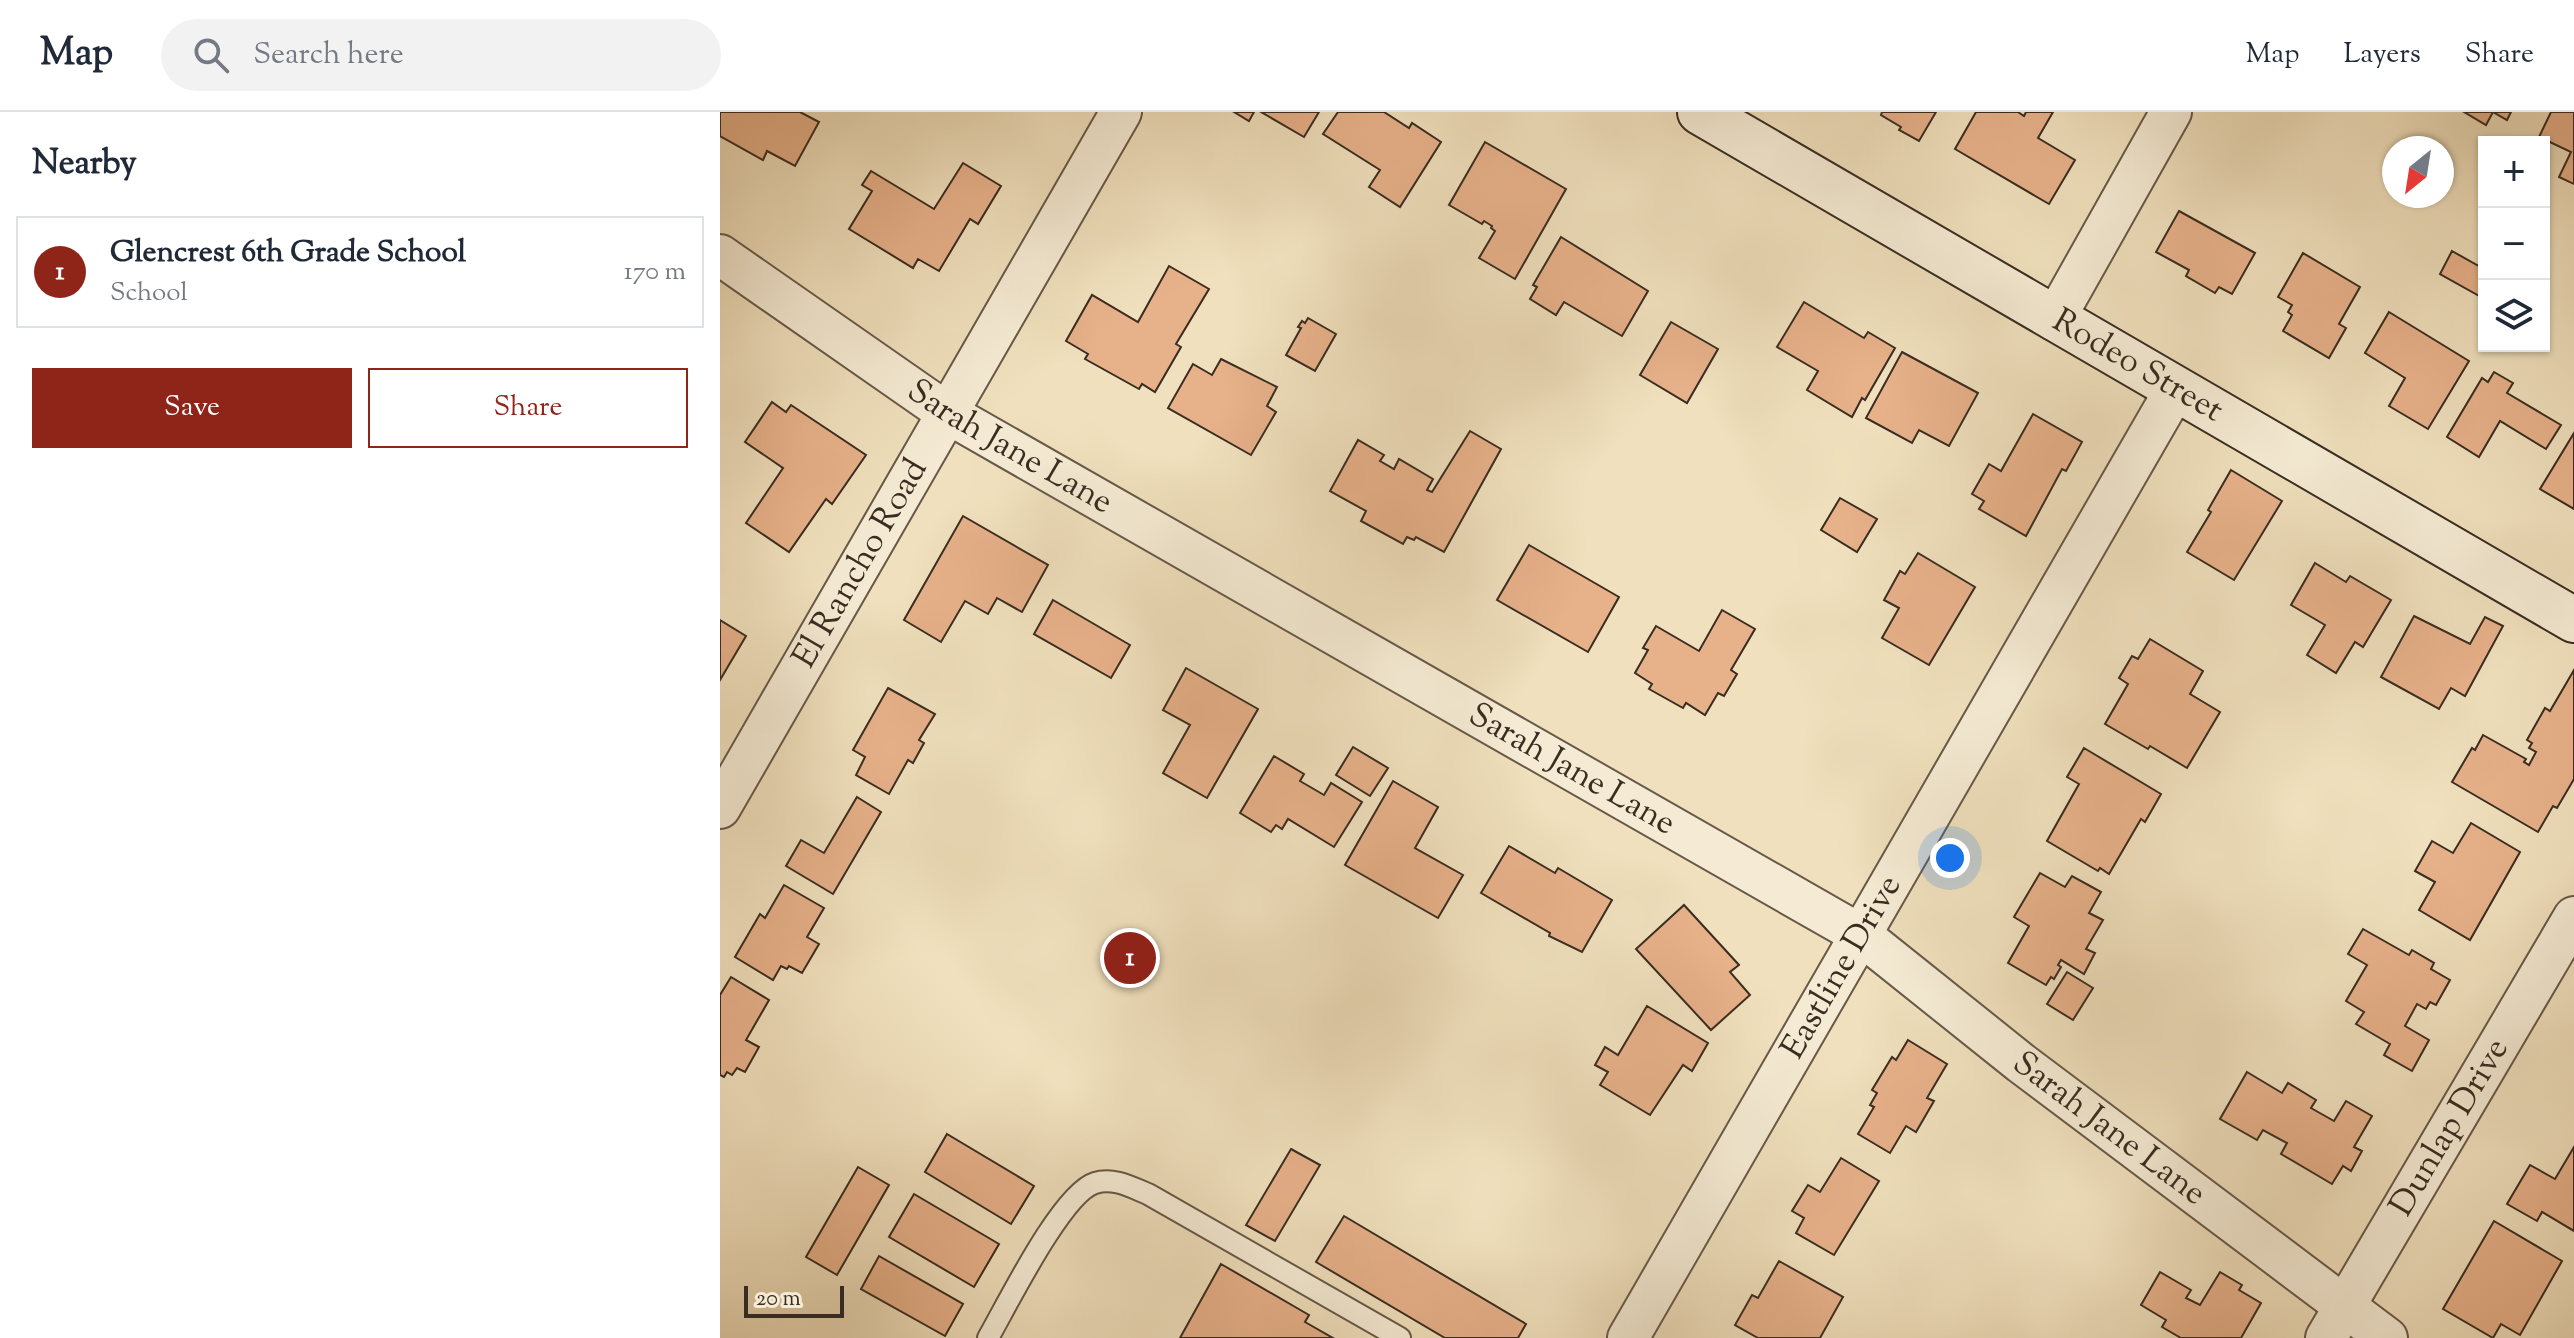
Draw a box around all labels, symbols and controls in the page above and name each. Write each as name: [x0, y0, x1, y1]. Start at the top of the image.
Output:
search box: [161, 19, 721, 91]
text: Map: [40, 28, 113, 82]
icon: search: [189, 33, 233, 77]
text: Search here: [253, 34, 404, 77]
text: Map: [2246, 35, 2299, 75]
text: Layers: [2343, 35, 2421, 75]
text: Share: [2465, 35, 2534, 75]
north arrow: [2382, 136, 2454, 208]
map controls: [2478, 136, 2550, 352]
button: +: [2478, 136, 2550, 208]
text: Nearby: [32, 140, 137, 189]
button: −: [2478, 208, 2550, 280]
text: Glencrest 6th Grade School: [110, 232, 466, 275]
text: 1: [56, 254, 64, 291]
text: 170 m: [624, 254, 686, 291]
text: School: [110, 275, 188, 312]
button: layers: [2478, 280, 2550, 352]
street label: Rodeo Street: [2043, 297, 2232, 435]
button: Save: [32, 368, 352, 448]
button: Share: [368, 368, 688, 448]
street label: Sarah Jane Lane: [897, 368, 1122, 527]
street label: El Rancho Road: [781, 450, 940, 677]
street label: Sarah Jane Lane: [1459, 691, 1684, 848]
your location: [1930, 838, 1970, 878]
street label: Eastline Drive: [1769, 866, 1914, 1068]
pin: 1: [1104, 928, 1156, 988]
street label: Dunlap Drive: [2378, 1029, 2522, 1226]
street label: Sarah Jane Lane: [2002, 1040, 2216, 1218]
scale bar: [744, 1282, 844, 1318]
text: 20 m: [756, 1284, 801, 1316]

